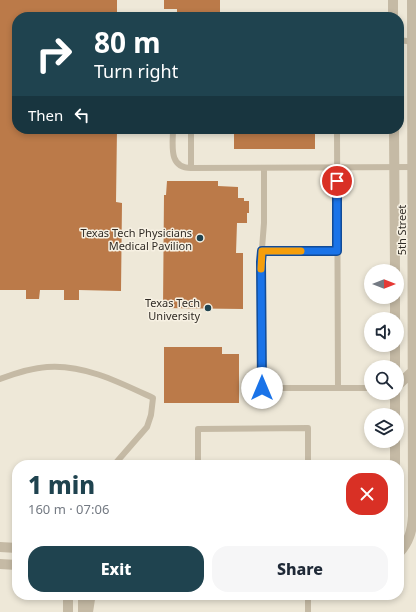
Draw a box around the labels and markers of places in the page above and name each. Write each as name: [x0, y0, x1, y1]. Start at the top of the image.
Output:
pin: [320, 164, 354, 198]
place label: Texas Tech Physicians Medical Pavilion: [81, 225, 192, 253]
marker: Texas Tech Physicians Medical Pavilion: [195, 233, 205, 243]
place label: Texas Tech University: [145, 295, 200, 323]
marker: Texas Tech University: [203, 303, 213, 313]

